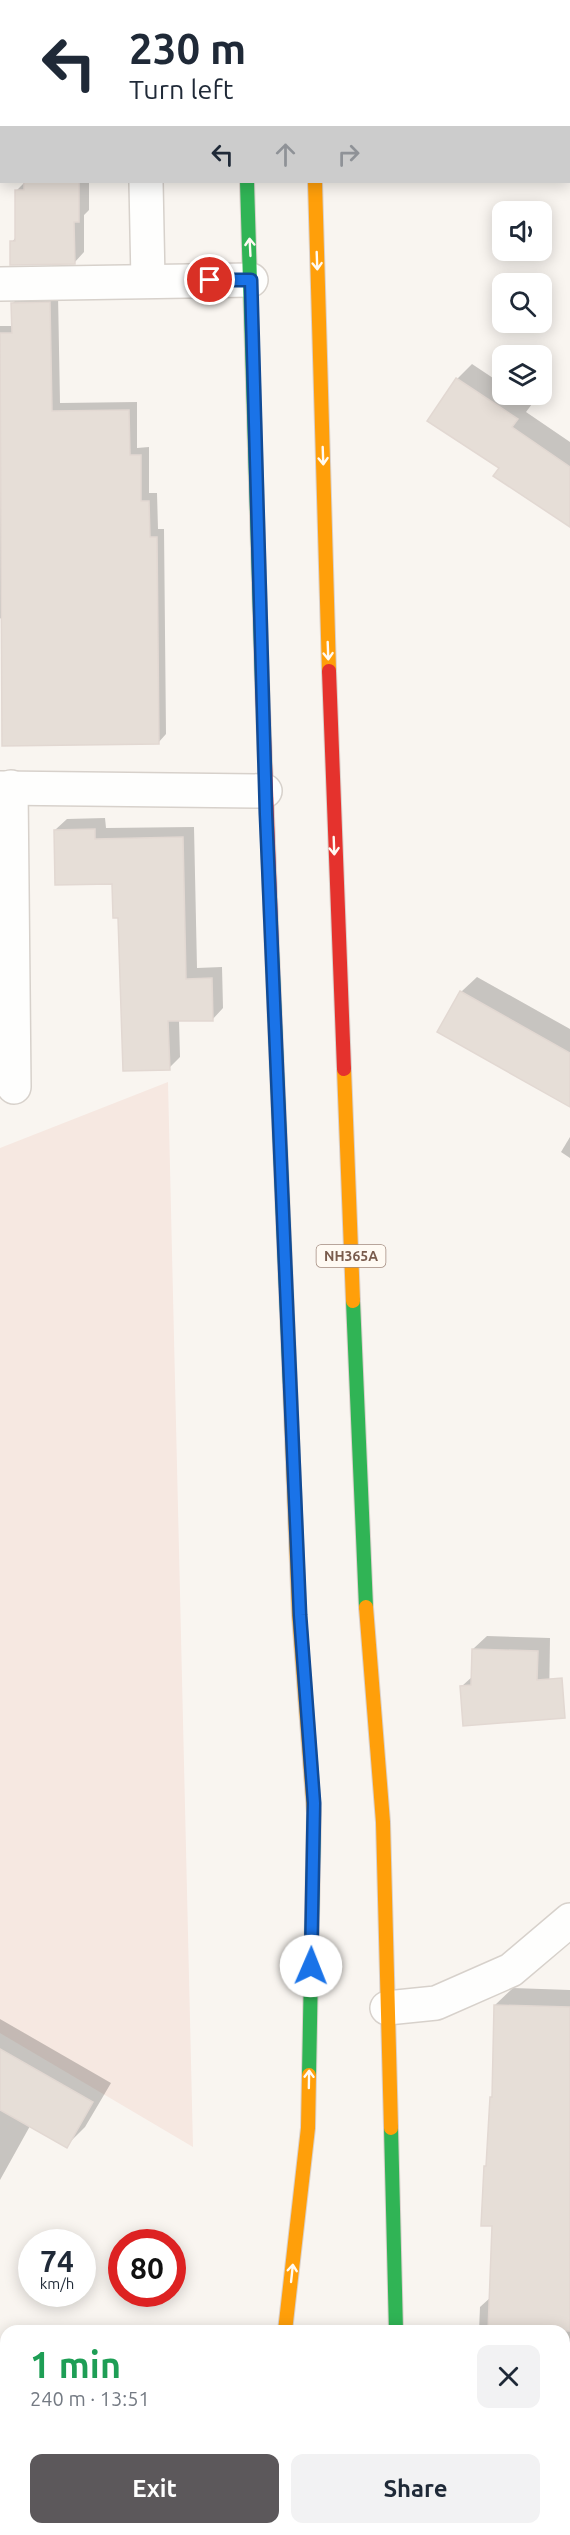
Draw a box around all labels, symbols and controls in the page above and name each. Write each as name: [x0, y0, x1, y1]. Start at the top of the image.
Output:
icon: left: [30, 24, 108, 102]
text: 230 m: [129, 25, 246, 72]
text: Turn left: [129, 74, 233, 104]
icon: left: [206, 138, 239, 171]
icon: ahead: [269, 138, 302, 171]
icon: right: [332, 138, 365, 171]
map controls: [492, 201, 552, 405]
button: sound: [492, 201, 552, 261]
one-way arrow: [244, 238, 255, 258]
one-way arrow: [311, 250, 323, 270]
pin: [184, 254, 235, 305]
icon: arrive: [193, 263, 226, 296]
button: search: [492, 273, 552, 333]
button: layers: [492, 345, 552, 405]
one-way arrow: [317, 445, 328, 465]
one-way arrow: [322, 640, 334, 660]
one-way arrow: [329, 835, 340, 855]
road number: NH365A: [316, 1245, 386, 1267]
position arrow: [279, 1934, 343, 1998]
one-way arrow: [303, 2069, 315, 2089]
speed limit sign: 80: [108, 2229, 186, 2307]
text: 74: [40, 2244, 74, 2278]
one-way arrow: [287, 2263, 298, 2283]
text: km/h: [40, 2275, 74, 2292]
text: 1 min: [30, 2344, 121, 2385]
button: close: [477, 2345, 540, 2408]
text: 240 m · 13:51: [30, 2387, 150, 2410]
button: Exit: [30, 2454, 279, 2523]
button: Share: [291, 2454, 540, 2523]

